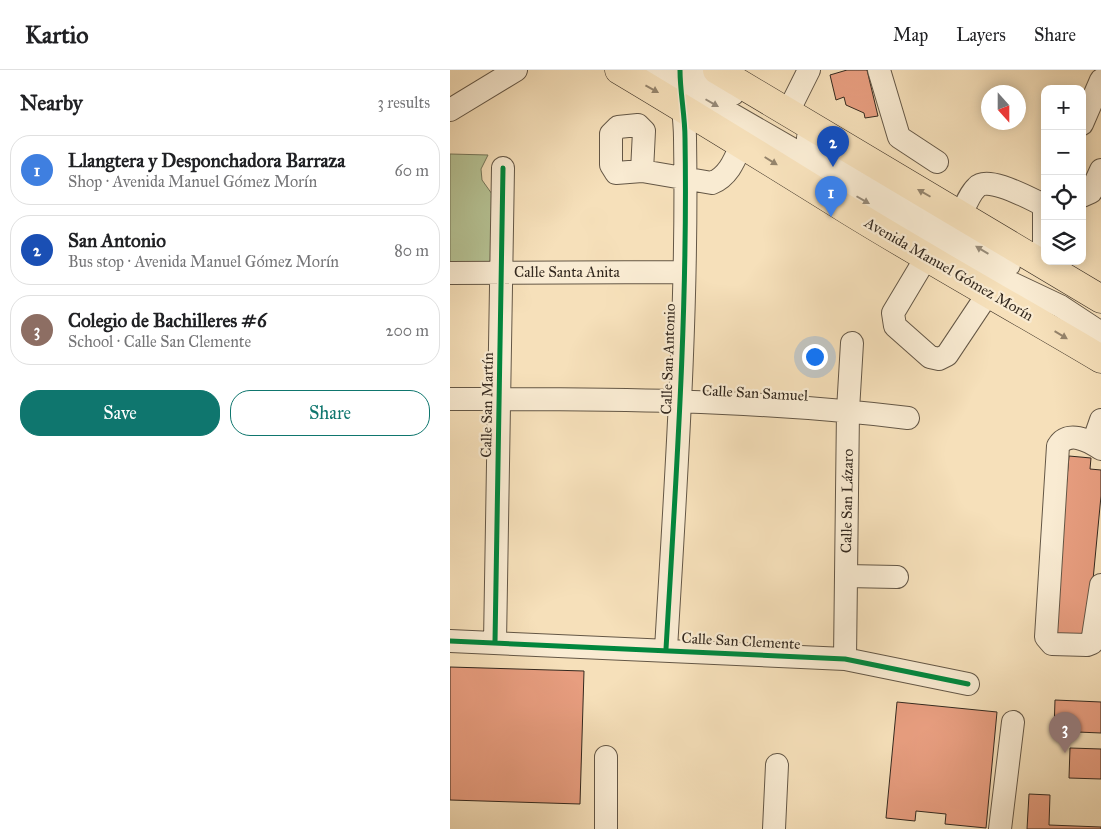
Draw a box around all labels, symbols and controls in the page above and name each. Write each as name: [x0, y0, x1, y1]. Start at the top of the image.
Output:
text: Kartio: [25, 20, 88, 50]
text: Map: [893, 24, 928, 46]
text: Layers: [956, 24, 1006, 46]
text: Share: [1034, 24, 1076, 46]
one-way arrow: [645, 85, 659, 93]
north arrow: [981, 85, 1026, 130]
map controls: [1041, 85, 1086, 265]
button: +: [1041, 85, 1086, 130]
text: Nearby: [20, 90, 83, 116]
text: 3 results: [377, 93, 430, 112]
one-way arrow: [706, 99, 719, 108]
pin: 2: [817, 126, 849, 167]
button: −: [1041, 130, 1086, 175]
text: Llangtera y Desponchadora Barraza: [68, 149, 345, 172]
one-way arrow: [765, 157, 778, 166]
text: 1: [34, 161, 40, 180]
text: 60 m: [395, 161, 429, 180]
text: Shop · Avenida Manuel Gómez Morín: [68, 172, 317, 191]
button: locate: [1041, 175, 1086, 220]
pin: 1: [815, 176, 847, 217]
one-way arrow: [917, 189, 930, 198]
one-way arrow: [857, 196, 870, 205]
street label: Avenida Manuel Gómez Morín: [861, 213, 1037, 325]
button: layers: [1041, 220, 1086, 265]
text: San Antonio: [68, 229, 166, 252]
text: 2: [33, 241, 41, 260]
text: 80 m: [394, 241, 429, 260]
one-way arrow: [976, 246, 989, 255]
text: Bus stop · Avenida Manuel Gómez Morín: [68, 252, 339, 271]
street label: Calle Santa Anita: [514, 263, 621, 281]
street label: Calle San Antonio: [657, 303, 679, 415]
text: Colegio de Bachilleres #6: [68, 309, 267, 332]
text: 3: [34, 321, 40, 340]
text: 200 m: [386, 321, 429, 340]
one-way arrow: [1054, 330, 1067, 339]
text: School · Calle San Clemente: [68, 332, 251, 351]
your location: [802, 344, 828, 370]
street label: Calle San Martín: [477, 352, 497, 458]
street label: Calle San Samuel: [702, 381, 809, 405]
button: Save: [20, 390, 220, 436]
button: Share: [230, 390, 430, 436]
street label: Calle San Lázaro: [837, 448, 857, 553]
street label: Calle San Clemente: [681, 629, 801, 653]
pin: 3: [1049, 712, 1081, 753]

